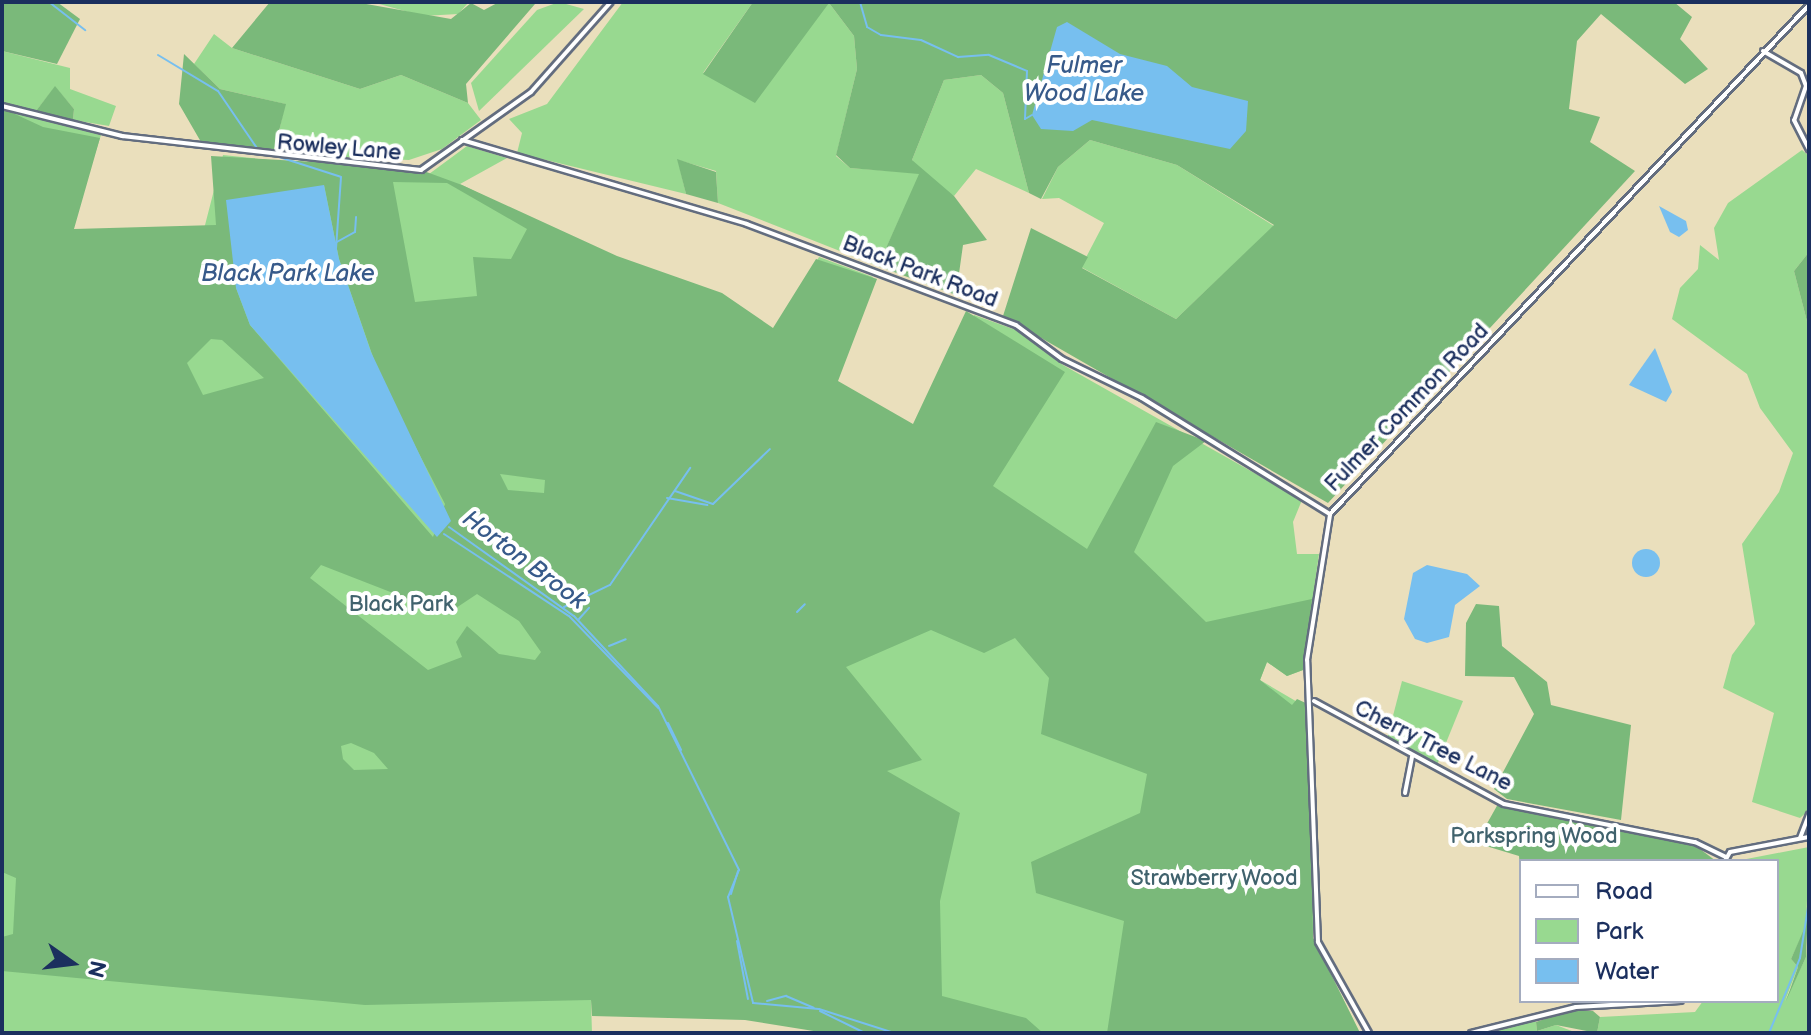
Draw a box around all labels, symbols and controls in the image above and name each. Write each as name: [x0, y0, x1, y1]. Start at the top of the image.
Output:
water label: Fulmer Wood Lake: [1024, 52, 1144, 108]
street label: Rowley Lane: [275, 129, 403, 167]
street label: Black Park Road: [839, 230, 1001, 314]
water label: Black Park Lake: [201, 260, 375, 288]
street label: Fulmer Common Road: [1320, 318, 1494, 498]
water label: Horton Brook: [457, 504, 591, 616]
park label: Black Park: [349, 592, 453, 618]
street label: Cherry Tree Lane: [1349, 694, 1517, 798]
park label: Parkspring Wood: [1450, 824, 1618, 850]
legend: [1519, 859, 1779, 1003]
park label: Strawberry Wood: [1129, 866, 1299, 892]
text: Road: [1595, 877, 1653, 906]
text: Park: [1595, 917, 1643, 946]
north arrow: [32, 923, 112, 1003]
text: Water: [1595, 957, 1659, 986]
text: N: [81, 958, 111, 980]

